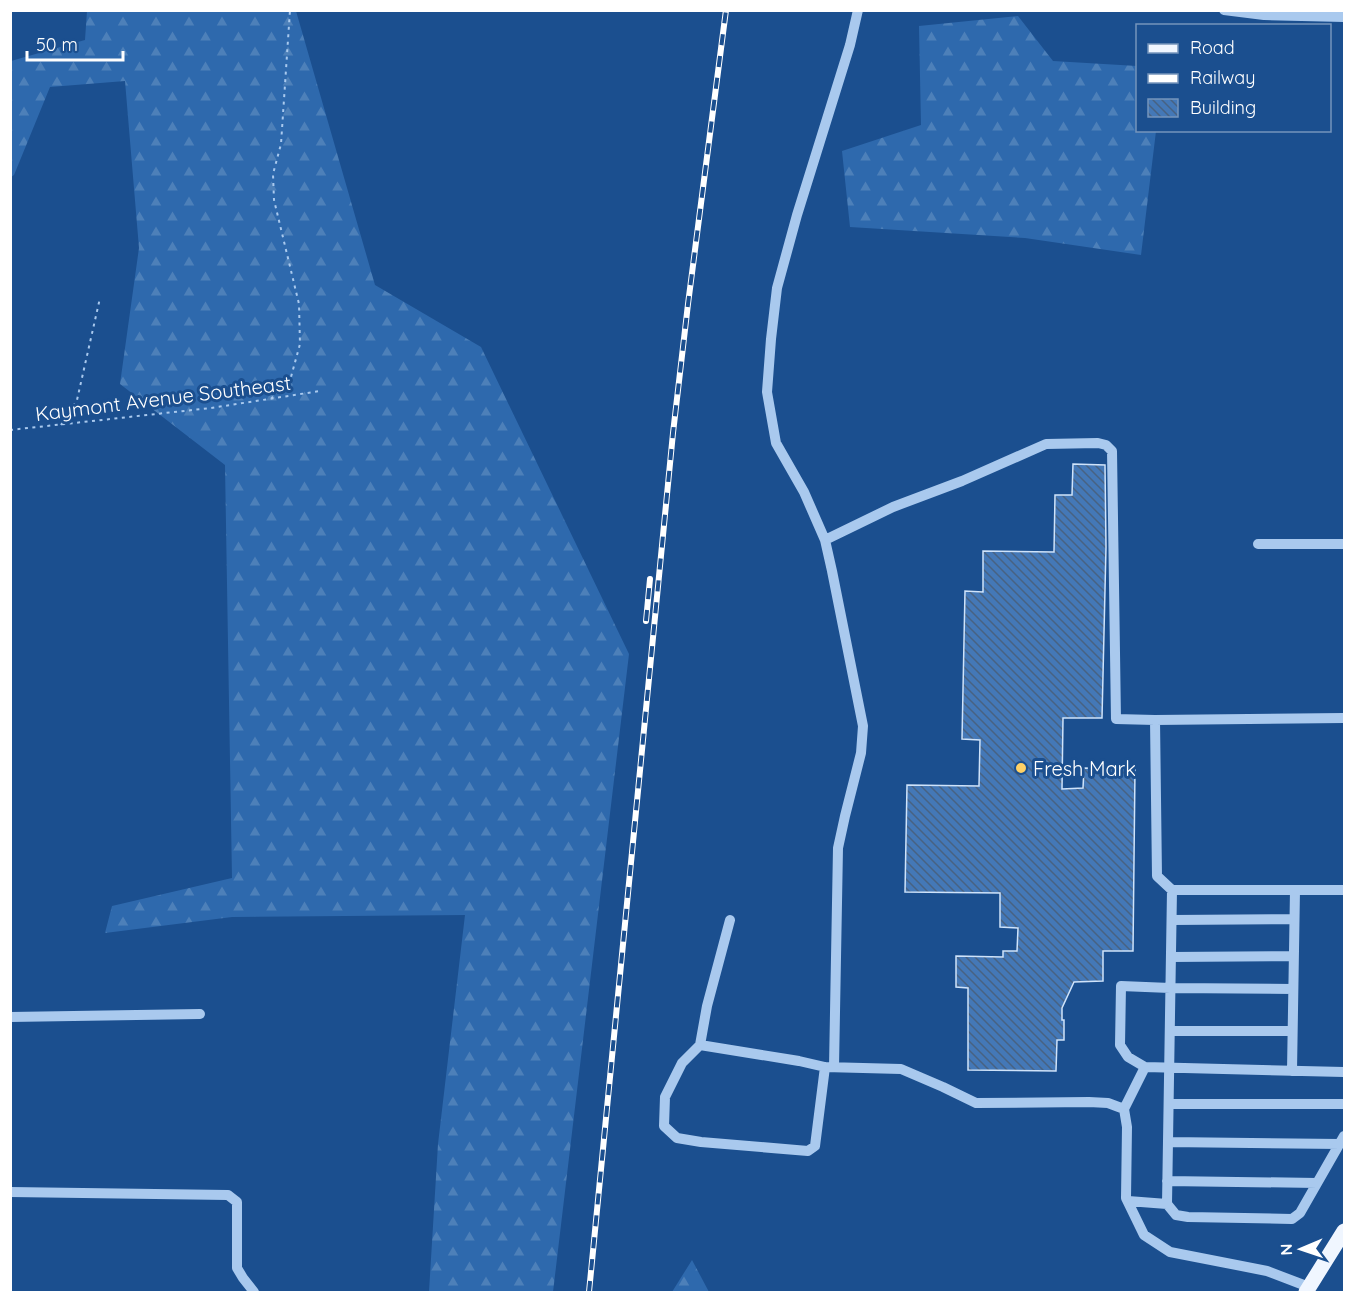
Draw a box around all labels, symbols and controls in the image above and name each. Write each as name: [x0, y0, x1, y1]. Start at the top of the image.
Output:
scale bar: [27, 24, 123, 62]
legend: [1136, 24, 1331, 132]
text: 50 m: [36, 33, 78, 56]
text: Road: [1190, 36, 1235, 59]
text: Railway: [1190, 66, 1256, 89]
text: Building: [1190, 96, 1256, 119]
street label: Kaymont Avenue Southeast: [34, 370, 293, 426]
place label: Fresh Mark: [1033, 756, 1136, 781]
marker: Fresh Mark: [1014, 761, 1028, 775]
north arrow: [1271, 1219, 1331, 1279]
text: N: [1276, 1243, 1296, 1256]

